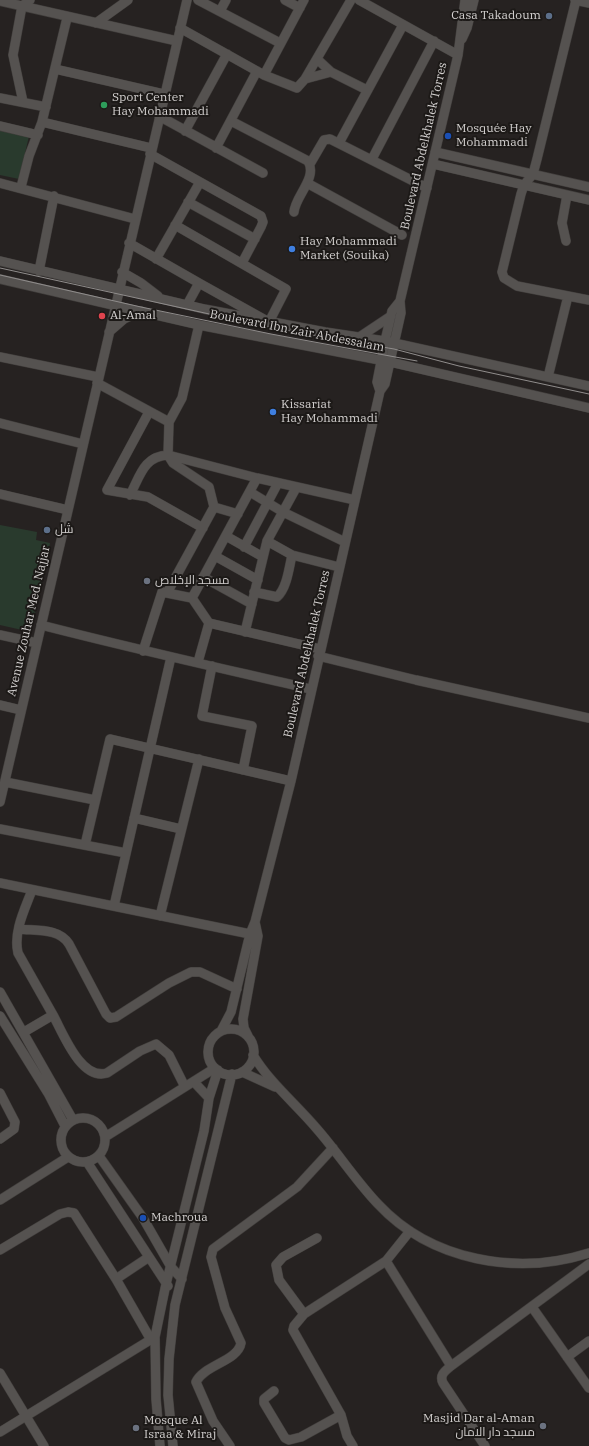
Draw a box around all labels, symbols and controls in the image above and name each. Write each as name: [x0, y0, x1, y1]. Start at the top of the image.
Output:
place label: Casa Takadoum: [451, 9, 541, 23]
marker: Casa Takadoum: [544, 11, 554, 21]
street label: Boulevard Abdelkhalek Torres: [398, 61, 450, 231]
place label: Sport Center Hay Mohammadi: [112, 91, 209, 119]
marker: Sport Center Hay Mohammadi: [99, 100, 109, 110]
place label: Mosquée Hay Mohammadi: [456, 122, 532, 150]
marker: Mosquée Hay Mohammadi: [443, 131, 453, 141]
place label: Hay Mohammadi Market (Souika): [300, 235, 397, 263]
marker: Hay Mohammadi Market (Souika): [287, 244, 297, 254]
street label: Boulevard Ibn Zair Abdessalam: [209, 307, 385, 355]
place label: Al-Amal: [110, 309, 156, 323]
marker: Al-Amal: [97, 311, 107, 321]
place label: Kissariat Hay Mohammadi: [281, 398, 378, 426]
marker: Kissariat Hay Mohammadi: [268, 407, 278, 417]
place label: شل: [55, 523, 73, 537]
marker: شل: [42, 525, 52, 535]
street label: Avenue Zouhar Med. Najjar: [5, 544, 53, 698]
street label: Boulevard Abdelkhalek Torres: [281, 569, 333, 739]
place label: مسجد الإخلاص: [155, 574, 229, 588]
marker: مسجد الإخلاص: [142, 576, 152, 586]
place label: Machroua: [151, 1211, 208, 1225]
marker: Machroua: [138, 1213, 148, 1223]
place label: Masjid Dar al-Aman مسجد دار الامان: [423, 1412, 535, 1440]
place label: Mosque Al Israa & Miraj: [144, 1414, 216, 1442]
marker: Masjid Dar al-Aman مسجد دار الامان: [538, 1421, 548, 1431]
marker: Mosque Al Israa & Miraj: [131, 1423, 141, 1433]

